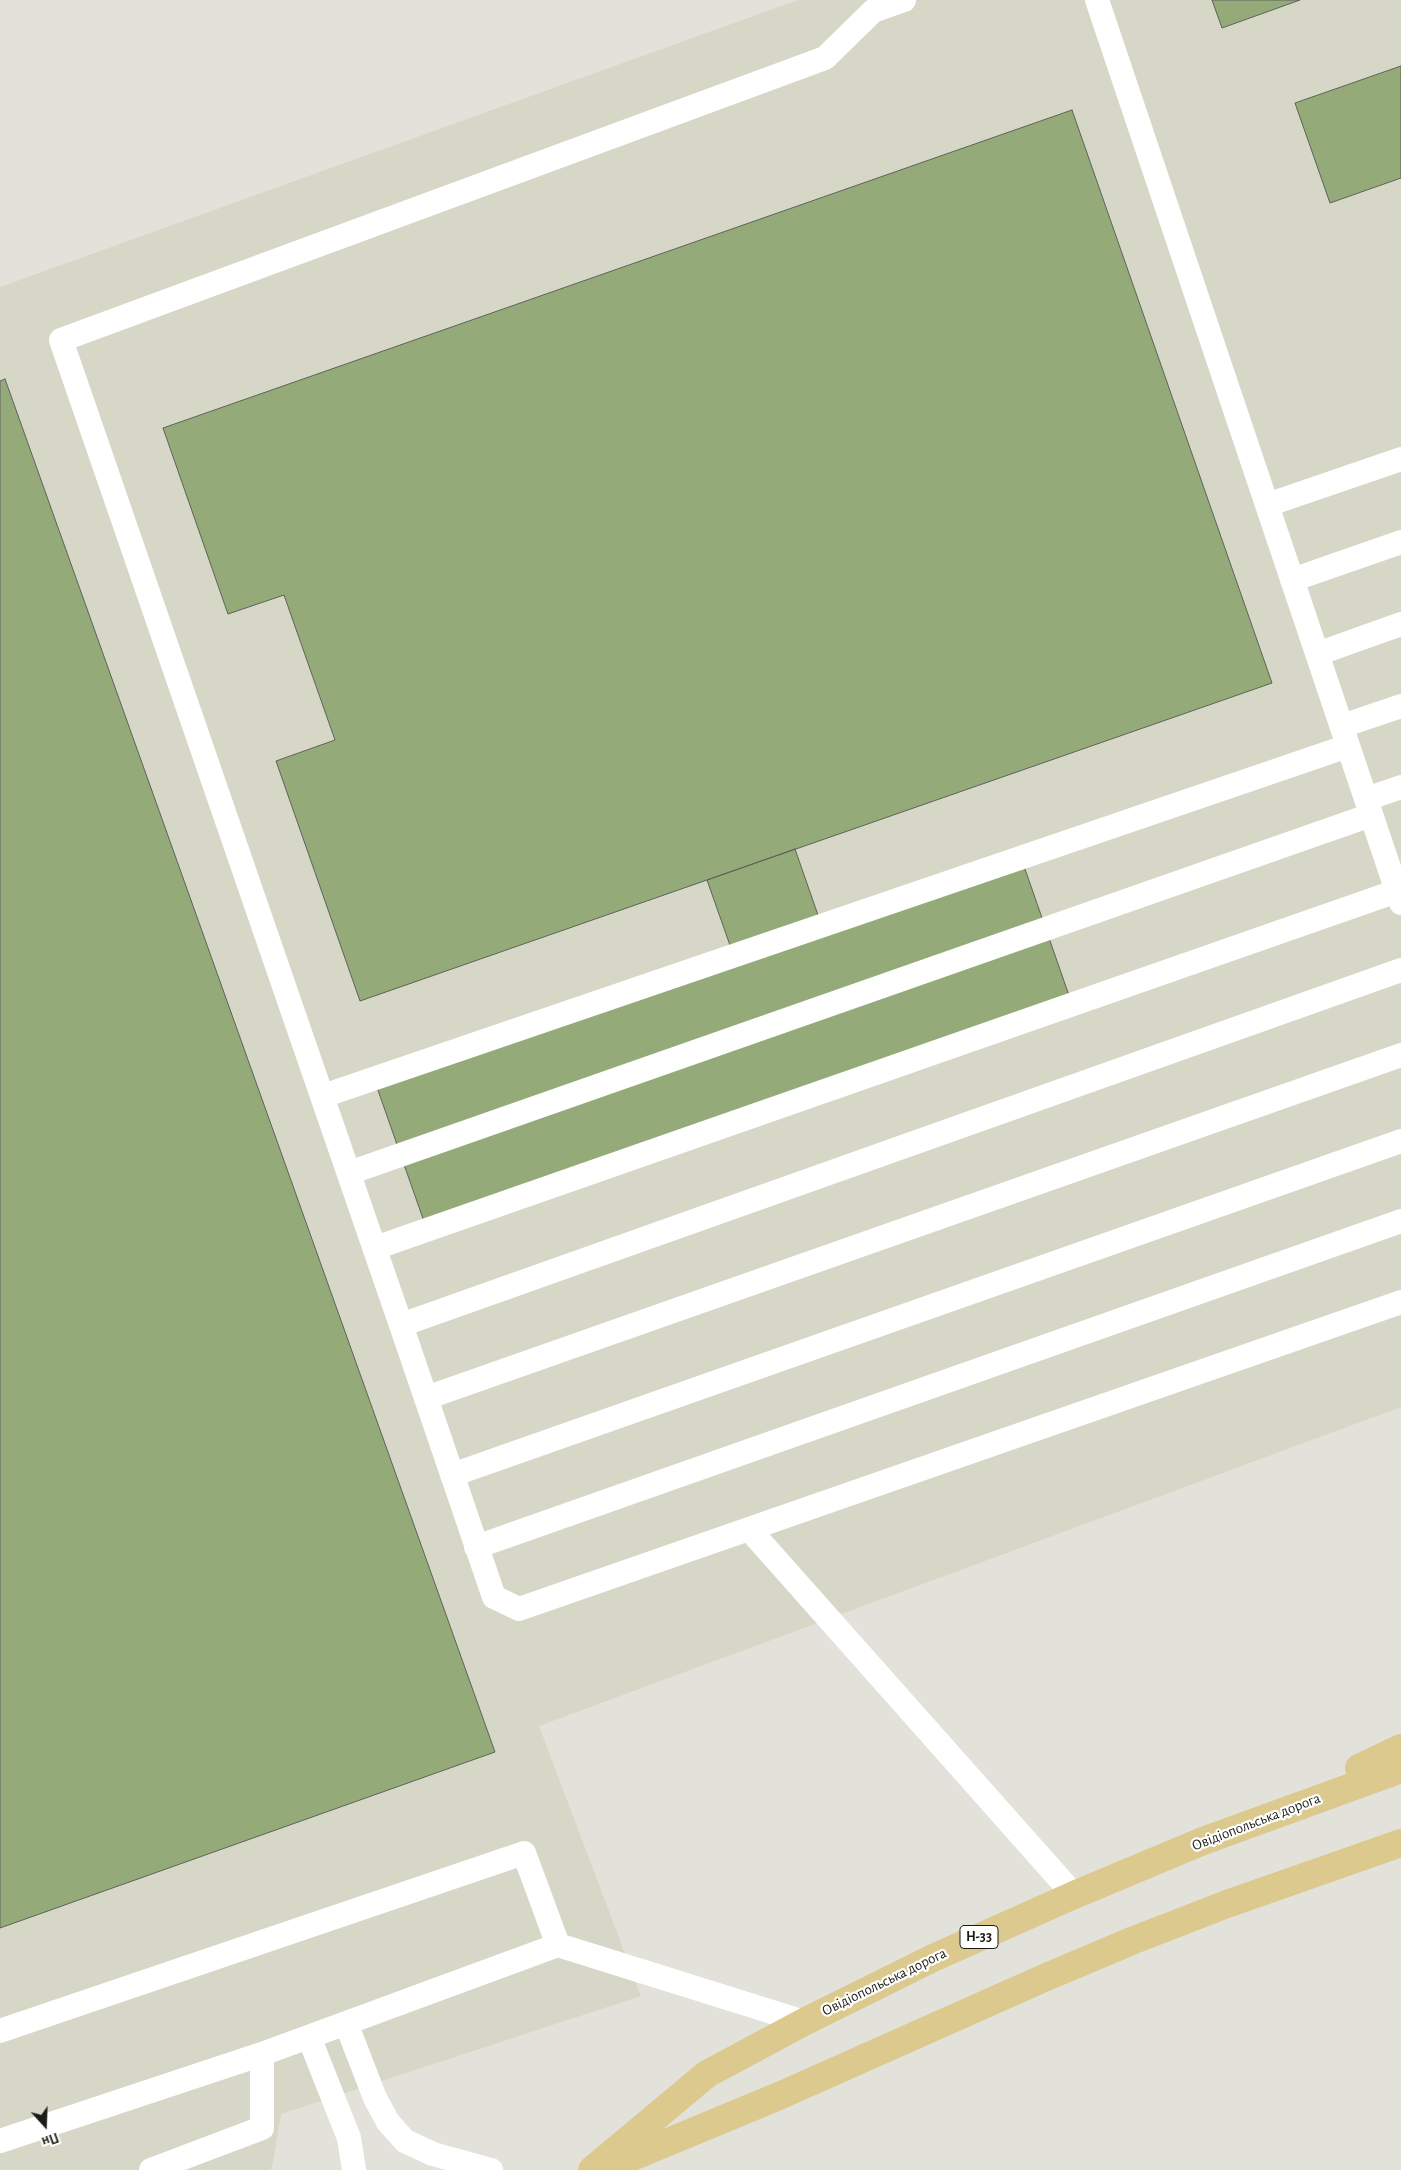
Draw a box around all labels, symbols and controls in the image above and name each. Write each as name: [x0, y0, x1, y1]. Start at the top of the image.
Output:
street label: Овідіопольська дорога: [1189, 1789, 1323, 1855]
road number: Н-33: [960, 1925, 998, 1948]
street label: Овідіопольська дорога: [819, 1944, 949, 2020]
north arrow: [20, 2100, 70, 2150]
text: Пн: [40, 2130, 61, 2149]

